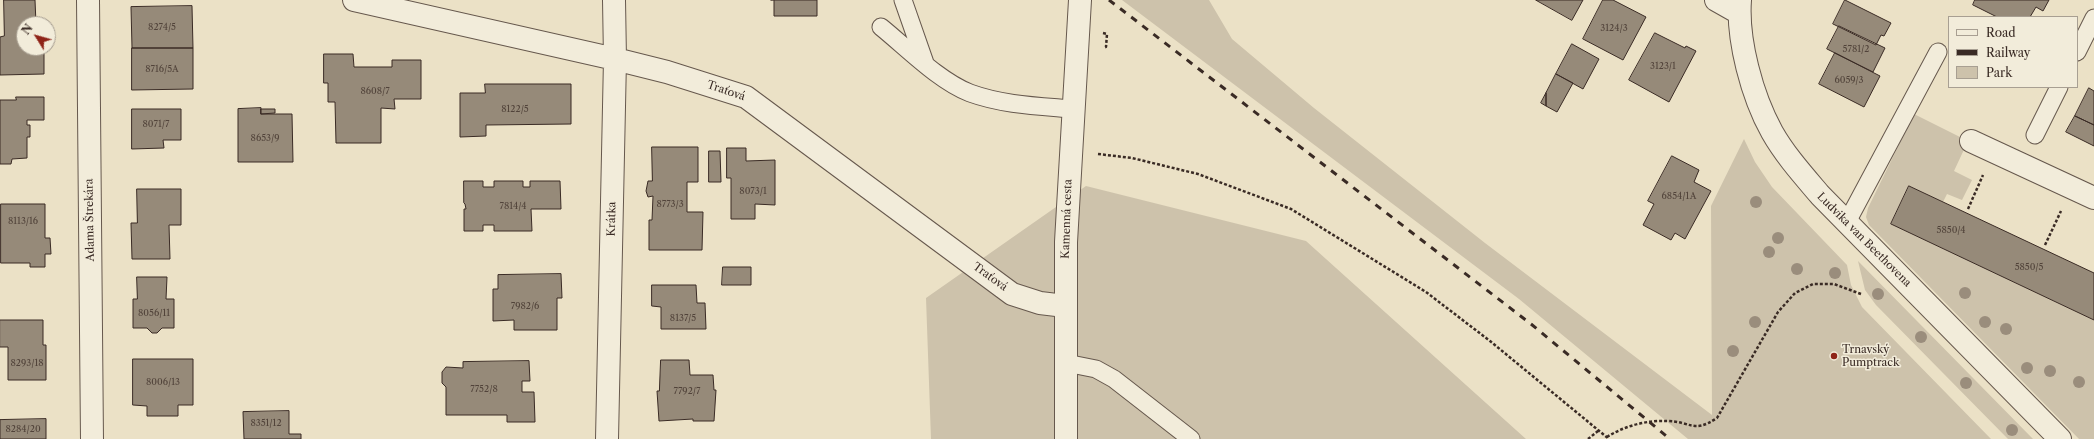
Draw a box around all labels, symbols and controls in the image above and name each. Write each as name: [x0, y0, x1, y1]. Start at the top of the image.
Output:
north arrow: [16, 16, 56, 56]
legend: [1948, 16, 2078, 88]
text: N: [19, 21, 36, 37]
house number: 8274/5: [148, 22, 176, 32]
house number: 3124/3: [1600, 23, 1628, 33]
text: Road: [1986, 25, 2016, 40]
house number: 5781/2: [1843, 44, 1869, 54]
text: Railway: [1986, 45, 2031, 60]
house number: 3123/1: [1650, 61, 1676, 71]
house number: 8716/5A: [145, 64, 179, 74]
text: Park: [1986, 65, 2012, 80]
house number: 6059/3: [1834, 75, 1864, 85]
street label: Traťová: [705, 78, 747, 104]
house number: 8608/7: [360, 86, 390, 96]
house number: 8122/5: [501, 104, 529, 114]
house number: 8071/7: [143, 119, 169, 129]
house number: 8653/9: [251, 133, 279, 143]
street label: Adama Štrekára: [83, 178, 97, 262]
street label: Kamenná cesta: [1059, 179, 1075, 259]
house number: 8073/1: [739, 186, 767, 196]
street label: Ludvika van Beethovena: [1814, 190, 1914, 290]
house number: 6854/1A: [1662, 191, 1696, 201]
house number: 8773/3: [656, 199, 684, 209]
house number: 7814/4: [499, 201, 527, 211]
street label: Krátka: [605, 202, 619, 236]
house number: 8113/16: [8, 216, 38, 226]
house number: 5850/4: [1937, 225, 1965, 235]
street label: Traťová: [970, 260, 1010, 294]
house number: 5850/5: [2015, 262, 2043, 272]
house number: 7982/6: [511, 301, 539, 311]
house number: 8056/11: [138, 308, 170, 318]
house number: 8137/5: [670, 313, 696, 323]
place label: Trnavský Pumptrack: [1842, 343, 1899, 369]
marker: Trnavský Pumptrack: [1829, 351, 1839, 361]
house number: 8293/18: [11, 358, 43, 368]
house number: 8006/13: [146, 377, 180, 387]
house number: 7752/8: [470, 384, 498, 394]
house number: 7792/7: [674, 386, 700, 396]
house number: 8351/12: [250, 418, 282, 428]
house number: 8284/20: [5, 424, 41, 434]

